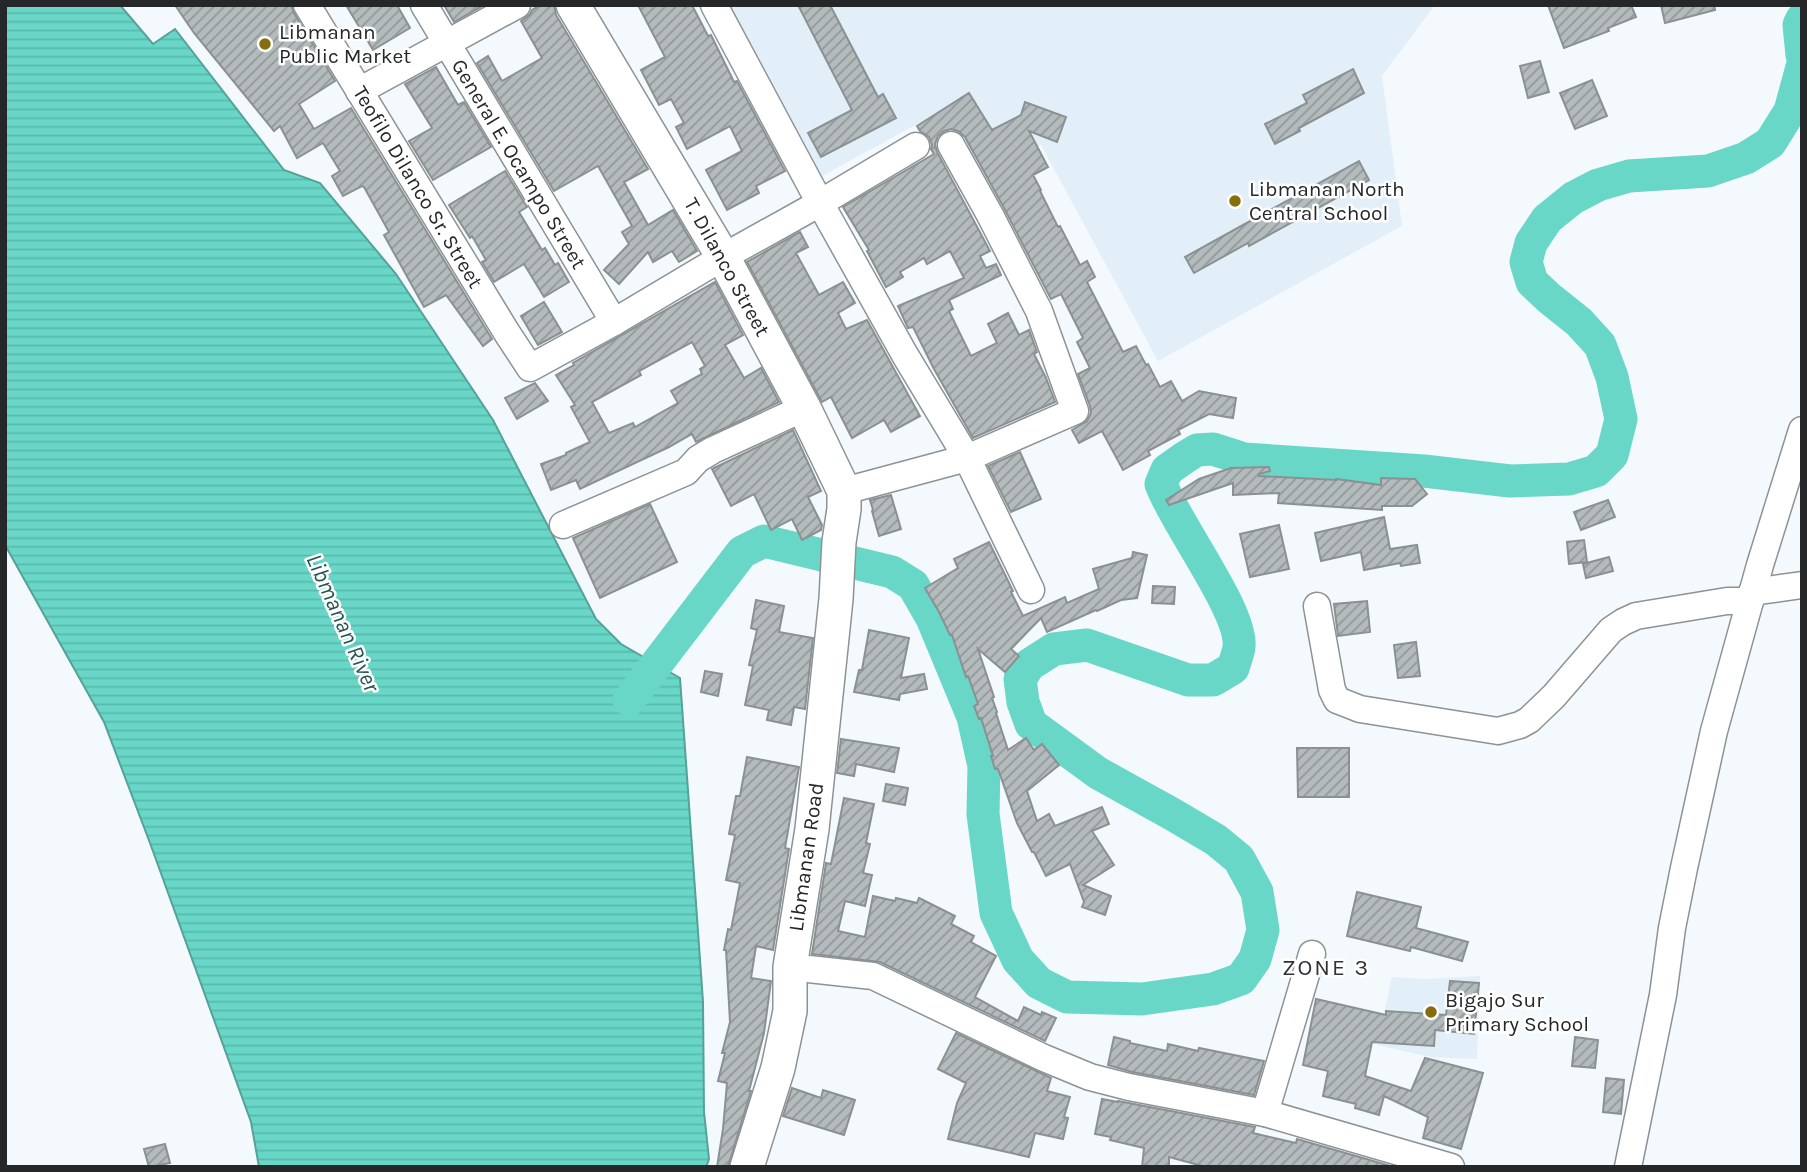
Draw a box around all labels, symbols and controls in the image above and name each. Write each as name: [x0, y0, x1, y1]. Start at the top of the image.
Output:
place label: Libmanan Public Market: [279, 20, 411, 68]
marker: Libmanan Public Market: [257, 36, 273, 52]
street label: General E. Ocampo Street: [447, 55, 591, 273]
street label: Teofilo Dilanco Sr. Street: [348, 82, 488, 292]
place label: Libmanan North Central School: [1249, 177, 1405, 225]
marker: Libmanan North Central School: [1227, 193, 1243, 209]
street label: T. Dilanco Street: [679, 194, 775, 340]
water label: Libmanan River: [301, 550, 386, 697]
street label: Libmanan Road: [784, 781, 828, 933]
district label: ZONE 3: [1282, 954, 1370, 981]
place label: Bigajo Sur Primary School: [1445, 988, 1589, 1036]
marker: Bigajo Sur Primary School: [1423, 1004, 1439, 1020]

